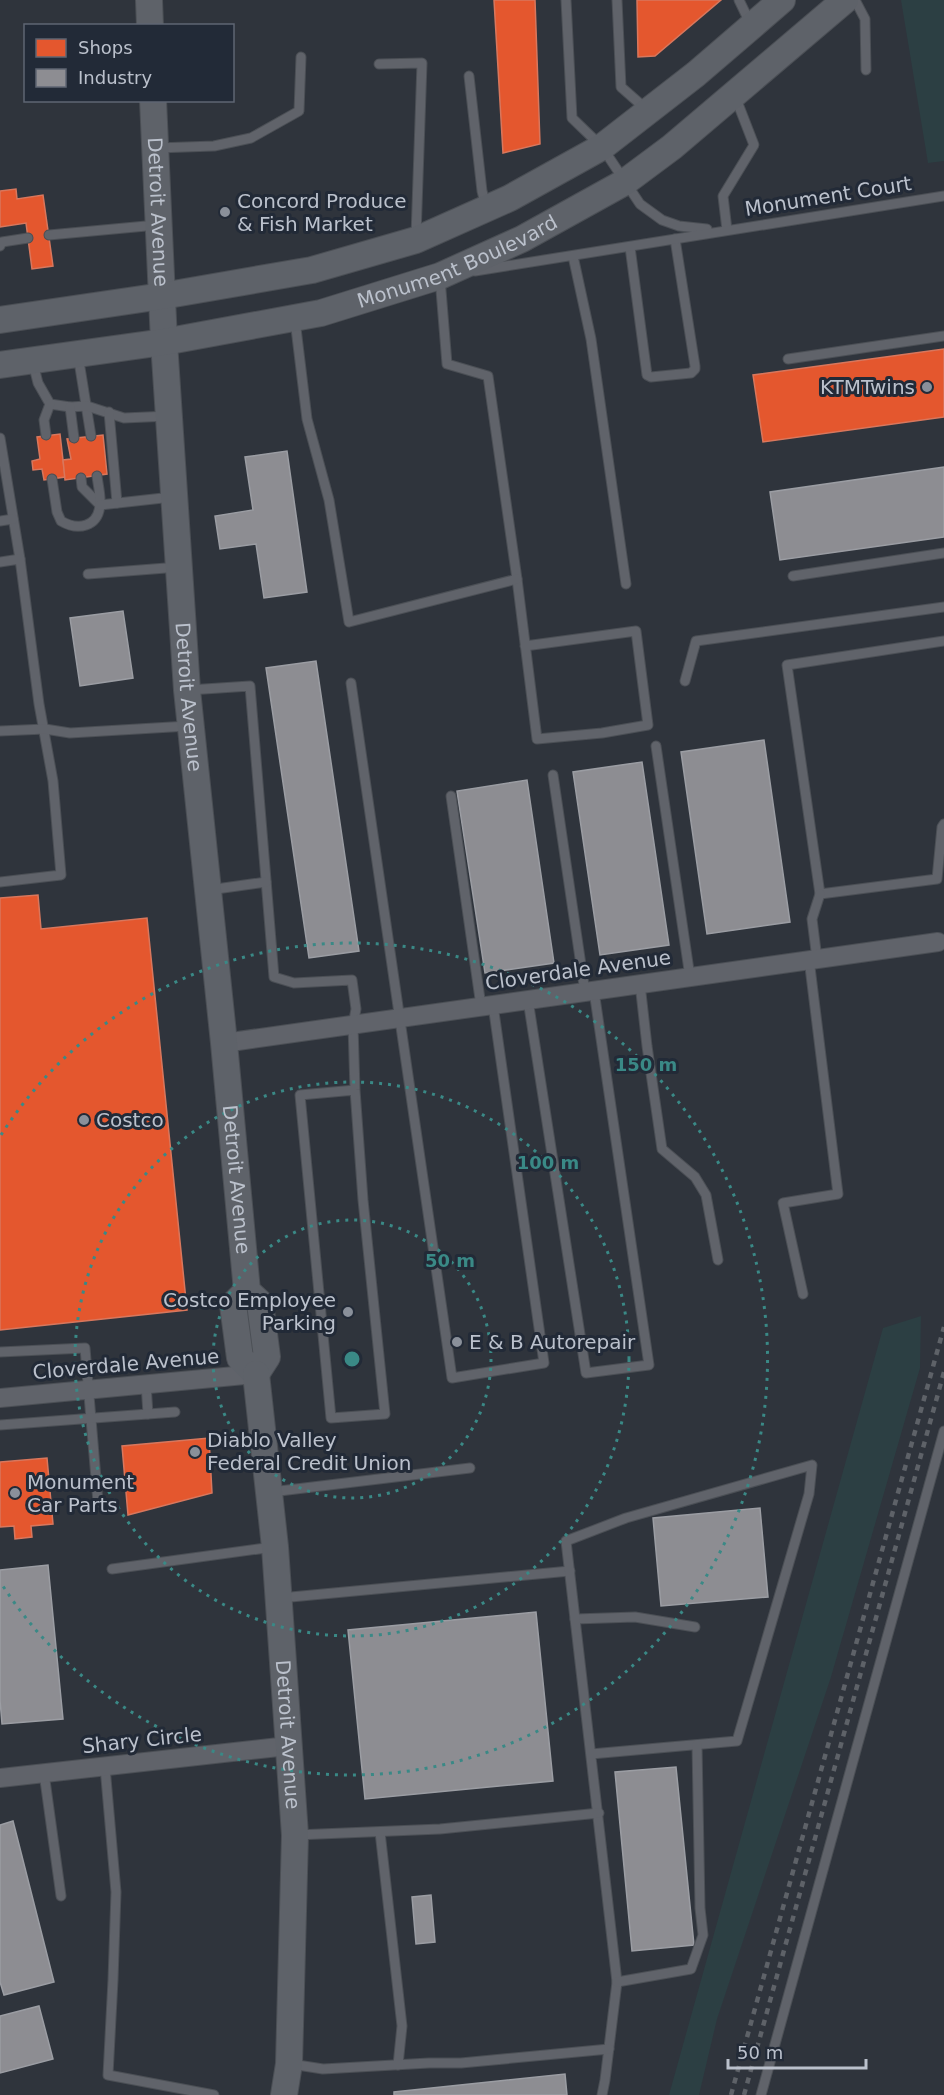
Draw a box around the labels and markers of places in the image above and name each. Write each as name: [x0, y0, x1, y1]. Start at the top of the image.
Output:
place label: Concord Produce & Fish Market: [237, 189, 406, 236]
marker: Concord Produce & Fish Market: [218, 205, 232, 219]
place label: KTMTwins: [820, 375, 915, 399]
marker: KTMTwins: [920, 380, 934, 394]
place label: Costco: [96, 1108, 164, 1132]
marker: Costco: [77, 1113, 91, 1127]
place label: Costco Employee Parking: [163, 1288, 336, 1335]
marker: Costco Employee Parking: [341, 1305, 355, 1319]
place label: E & B Autorepair: [469, 1330, 636, 1354]
marker: E & B Autorepair: [450, 1335, 464, 1349]
centre of rings: [342, 1349, 362, 1369]
place label: Diablo Valley Federal Credit Union: [207, 1428, 411, 1475]
marker: Diablo Valley Federal Credit Union: [188, 1445, 202, 1459]
place label: Monument Car Parts: [27, 1470, 134, 1517]
marker: Monument Car Parts: [8, 1486, 22, 1500]

